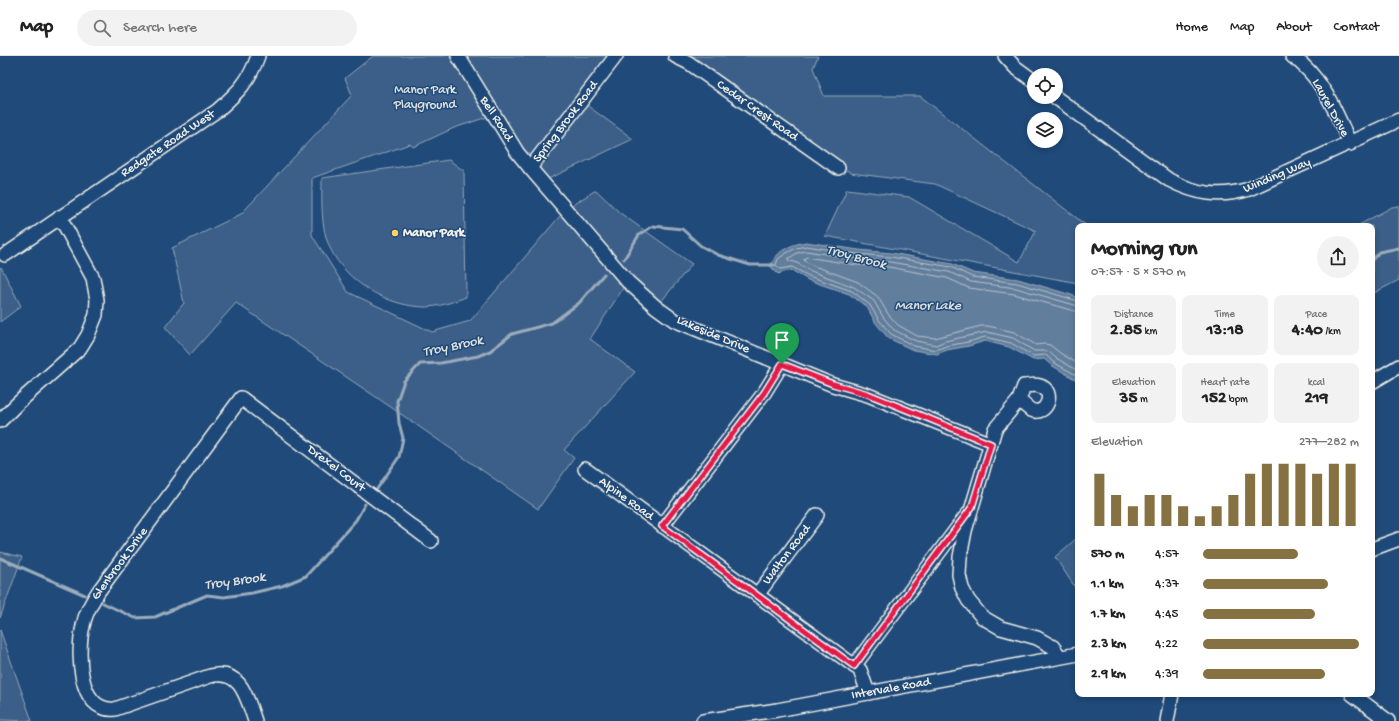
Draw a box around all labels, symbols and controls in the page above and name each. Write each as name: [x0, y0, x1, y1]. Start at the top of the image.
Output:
search box: [77, 10, 357, 46]
text: Map: [20, 16, 53, 39]
icon: search: [91, 17, 113, 39]
text: Search here: [123, 19, 197, 37]
text: Home: [1176, 19, 1208, 36]
text: Map: [1230, 19, 1254, 36]
text: About: [1276, 19, 1312, 36]
text: Contact: [1334, 19, 1379, 36]
map controls: [1027, 68, 1063, 148]
button: locate: [1027, 68, 1063, 104]
street label: Spring Brook Road: [530, 77, 602, 166]
street label: Cedar Crest Road: [713, 77, 802, 146]
street label: Laurel Drive: [1308, 77, 1352, 140]
park label: Manor Park Playground: [393, 83, 458, 113]
street label: Bell Road: [475, 93, 517, 145]
street label: Redgate Road West: [118, 106, 219, 181]
button: layers: [1027, 112, 1063, 148]
street label: Winding Way: [1241, 155, 1314, 197]
place label: Manor Park: [403, 226, 467, 241]
marker: Manor Park: [390, 228, 400, 238]
button: share: [1317, 236, 1359, 278]
text: Morning run: [1091, 237, 1197, 263]
water label: Troy Brook: [824, 242, 889, 275]
text: 07:57 · 5 × 570 m: [1091, 265, 1186, 280]
water label: Manor Lake: [895, 298, 962, 315]
text: Distance: [1114, 309, 1153, 321]
text: Time: [1215, 309, 1235, 321]
text: Pace: [1306, 309, 1327, 321]
street label: Lakeside Drive: [674, 313, 752, 357]
text: 2.85: [1110, 321, 1142, 341]
text: 13:18: [1206, 321, 1244, 341]
text: 4:40: [1292, 321, 1323, 341]
pin: [765, 323, 799, 364]
text: km: [1142, 326, 1157, 338]
text: /km: [1323, 326, 1341, 338]
icon: arrive: [771, 329, 793, 351]
water label: Troy Brook: [422, 332, 486, 362]
text: Elevation: [1112, 377, 1156, 389]
text: Heart rate: [1200, 377, 1250, 389]
text: kcal: [1308, 377, 1325, 389]
text: 35: [1120, 389, 1137, 409]
text: 152: [1202, 389, 1226, 409]
text: 219: [1304, 389, 1328, 409]
text: m: [1137, 394, 1148, 406]
text: bpm: [1226, 394, 1248, 406]
text: Elevation: [1091, 435, 1143, 450]
text: 277–282 m: [1299, 435, 1359, 450]
street label: Drexel Court: [303, 442, 369, 497]
street label: Alpine Road: [596, 474, 657, 525]
street label: Walton Road: [760, 521, 815, 588]
street label: Glenbrook Drive: [89, 525, 152, 603]
text: 570 m: [1091, 547, 1124, 562]
text: 4:57: [1155, 547, 1179, 562]
water label: Troy Brook: [204, 569, 268, 595]
text: 1.1 km: [1091, 577, 1124, 592]
text: 4:37: [1155, 577, 1179, 592]
text: 1.7 km: [1091, 607, 1125, 622]
text: 4:45: [1155, 607, 1178, 622]
text: 2.3 km: [1091, 637, 1126, 652]
text: 4:22: [1155, 637, 1178, 652]
text: 2.9 km: [1091, 667, 1126, 682]
text: 4:39: [1155, 667, 1179, 682]
street label: Intervale Road: [850, 674, 933, 703]

